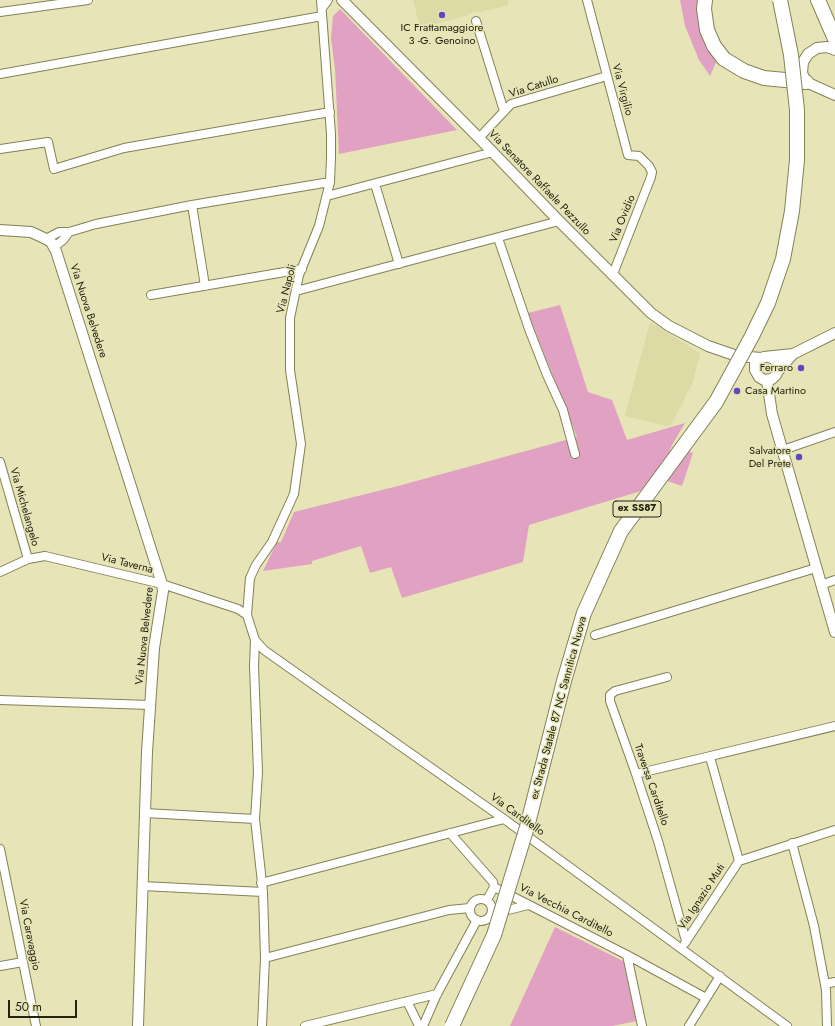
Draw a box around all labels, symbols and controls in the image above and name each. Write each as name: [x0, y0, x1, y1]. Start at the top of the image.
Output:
marker: IC Frattamaggiore 3 -G. Genoino: [437, 10, 447, 20]
place label: IC Frattamaggiore 3 -G. Genoino: [401, 21, 483, 47]
street label: Via Virgilio: [609, 63, 635, 117]
street label: Via Catullo: [508, 73, 560, 101]
street label: Via Senatore Raffaele Pezzullo: [485, 128, 593, 238]
street label: Via Ovidio: [607, 193, 639, 245]
street label: Via Nuova Belvedere: [67, 262, 109, 360]
street label: Via Napoli: [275, 263, 299, 315]
place label: Ferraro: [760, 361, 793, 375]
marker: Ferraro: [796, 363, 806, 373]
place label: Casa Martino: [745, 384, 806, 398]
marker: Casa Martino: [732, 386, 742, 396]
place label: Salvatore Del Prete: [749, 444, 791, 470]
marker: Salvatore Del Prete: [794, 452, 804, 462]
street label: Via Michelangelo: [6, 466, 42, 548]
road number: ex SS87: [613, 501, 661, 517]
street label: Via Taverna: [100, 551, 154, 577]
street label: Via Nuova Belvedere: [133, 586, 157, 686]
street label: ex Strada Statale 87 NC Sannitica Nuova: [528, 615, 590, 801]
street label: Traversa Carditello: [631, 742, 671, 828]
street label: Via Carditello: [487, 791, 547, 839]
street label: Via Ignazio Muti: [676, 861, 728, 933]
street label: Via Vecchia Carditello: [517, 882, 615, 940]
street label: Via Caravaggio: [16, 898, 42, 972]
scale bar: [10, 992, 79, 1018]
text: 50 m: [15, 998, 42, 1016]

